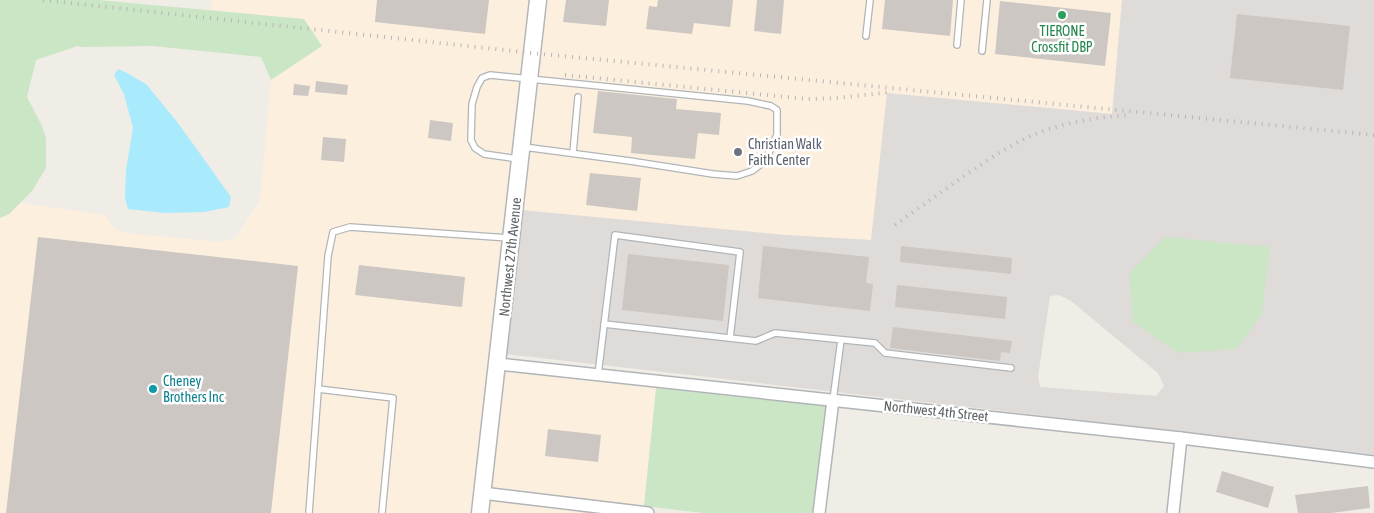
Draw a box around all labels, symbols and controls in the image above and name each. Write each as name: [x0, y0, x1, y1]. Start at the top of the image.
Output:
marker: TIERONE Crossfit DBP: [1056, 9, 1068, 21]
place label: TIERONE Crossfit DBP: [1031, 23, 1093, 55]
place label: Christian Walk Faith Center: [748, 136, 822, 168]
marker: Christian Walk Faith Center: [732, 146, 744, 158]
street label: Northwest 27th Avenue: [496, 197, 524, 317]
place label: Cheney Brothers Inc: [163, 373, 225, 405]
marker: Cheney Brothers Inc: [147, 383, 159, 395]
street label: Northwest 4th Street: [883, 398, 989, 424]

